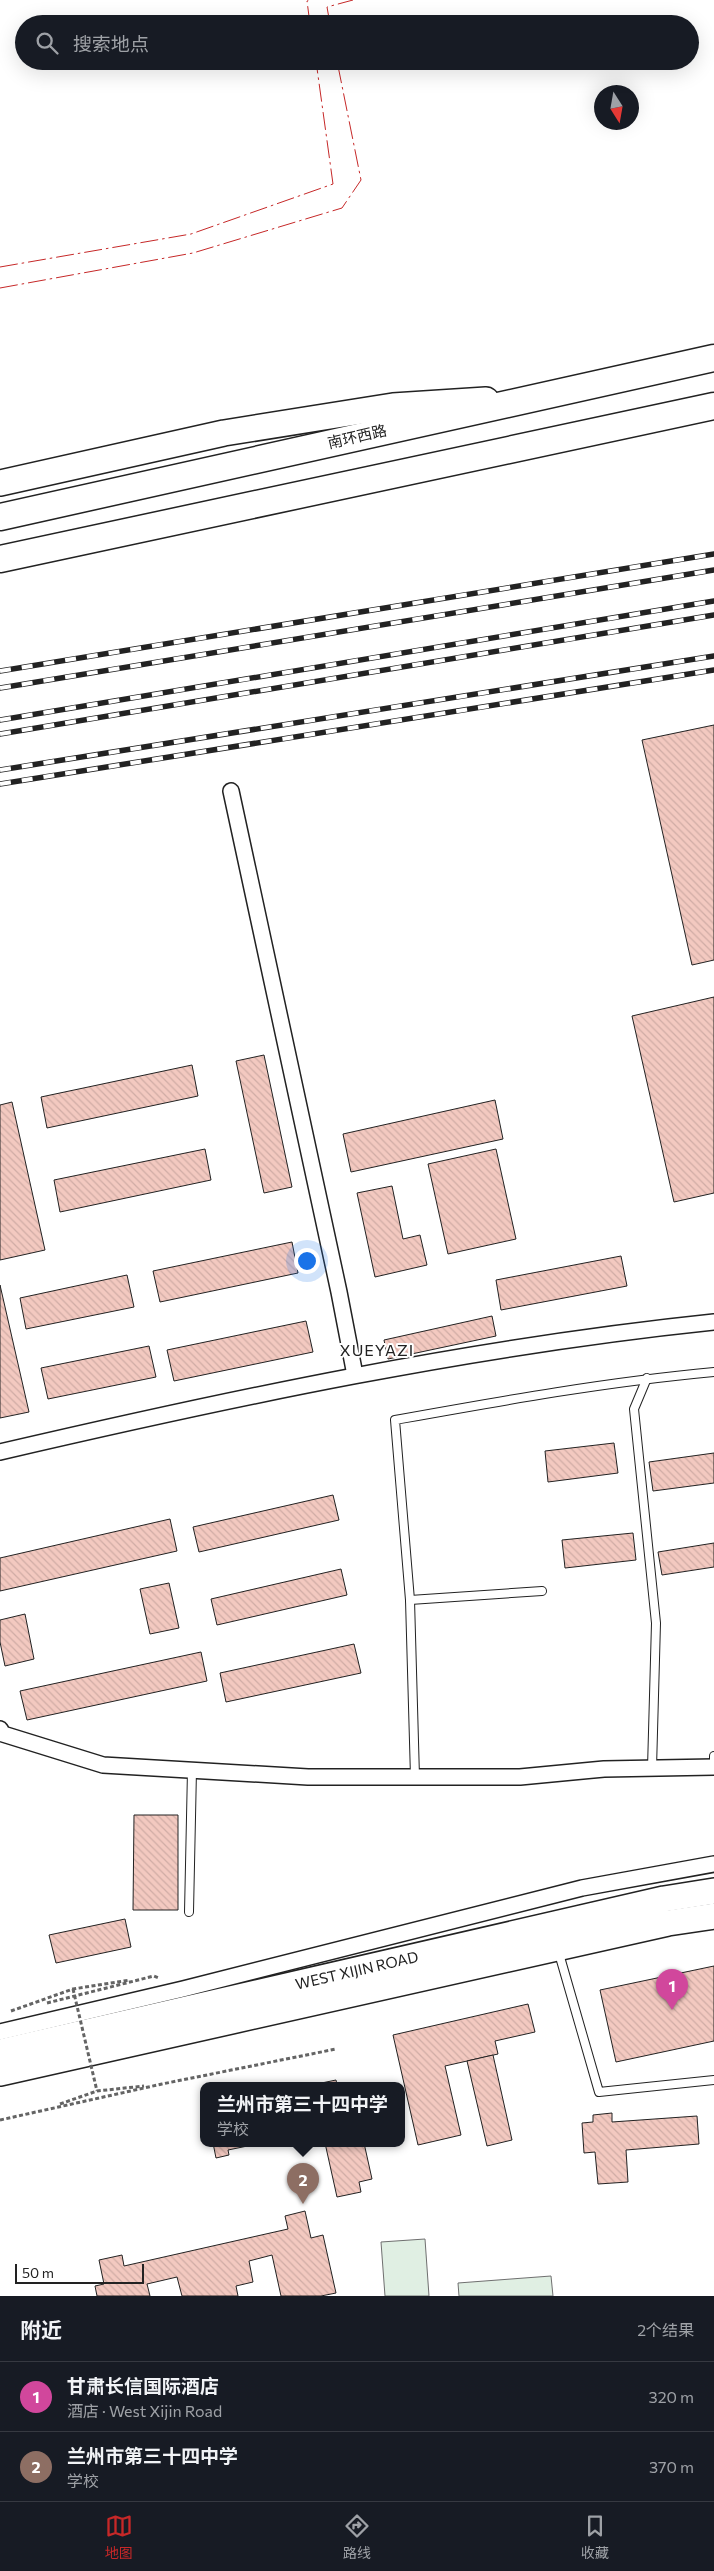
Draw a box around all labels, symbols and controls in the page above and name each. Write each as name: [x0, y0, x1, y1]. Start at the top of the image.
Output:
search box: [15, 15, 699, 70]
icon: search: [33, 29, 61, 57]
text: 搜索地点: [73, 32, 149, 55]
north arrow: [594, 85, 639, 130]
street label: 南环西路: [326, 420, 388, 452]
your location: [294, 1248, 320, 1274]
district label: XUEYAZI: [340, 1340, 414, 1359]
street label: WEST XIJIN ROAD: [293, 1947, 420, 1993]
pin: 1: [656, 1969, 688, 2010]
popup: [200, 2082, 405, 2147]
text: 兰州市第三十四中学: [217, 2092, 388, 2115]
text: 学校: [217, 2119, 249, 2138]
pin: 2: [287, 2163, 319, 2204]
scale bar: [15, 2261, 144, 2284]
text: 50 m: [22, 2264, 54, 2281]
text: 附近: [20, 2317, 62, 2342]
text: 2个结果: [637, 2320, 694, 2339]
text: 甘肃长信国际酒店: [67, 2374, 219, 2397]
text: 1: [32, 2387, 40, 2406]
text: 320 m: [649, 2387, 694, 2406]
text: 酒店 · West Xijin Road: [67, 2401, 222, 2420]
text: 兰州市第三十四中学: [67, 2444, 238, 2467]
text: 2: [31, 2457, 41, 2476]
text: 370 m: [649, 2457, 694, 2476]
text: 学校: [67, 2471, 99, 2490]
tab: 地图: [105, 2512, 133, 2562]
tab: 路线: [343, 2512, 371, 2562]
tab: 收藏: [581, 2512, 609, 2562]

